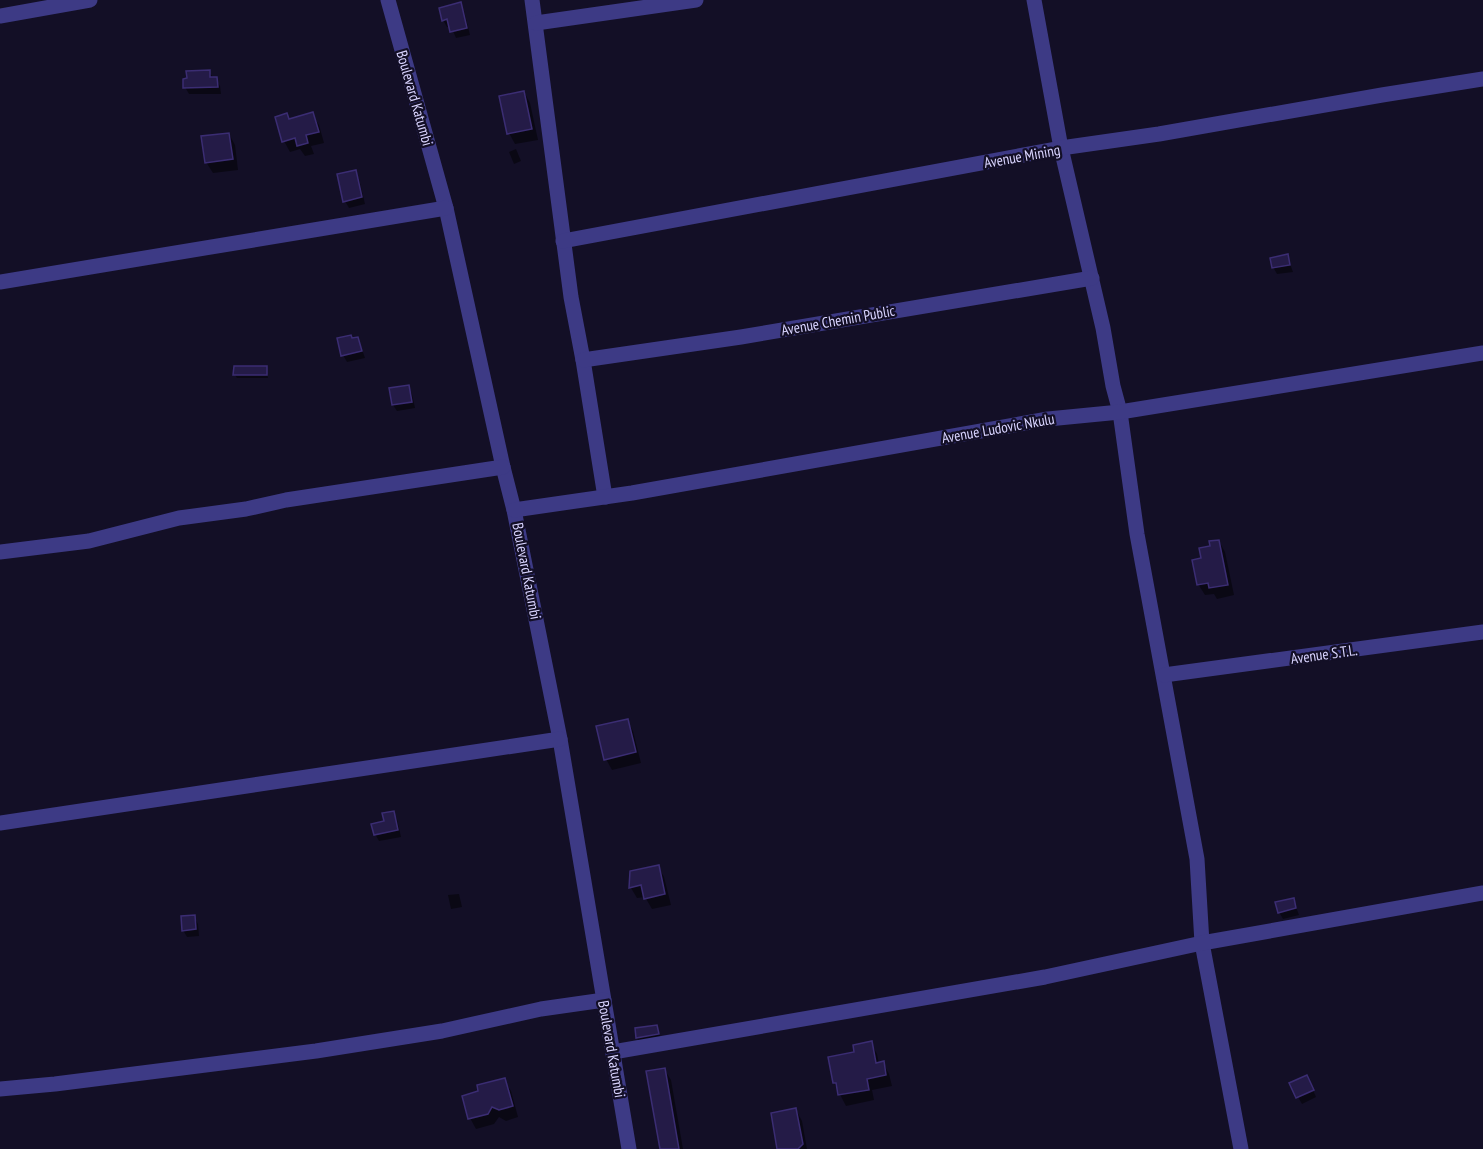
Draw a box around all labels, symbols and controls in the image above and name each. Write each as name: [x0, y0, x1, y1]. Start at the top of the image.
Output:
street label: Boulevard Katumbi: [392, 48, 438, 148]
street label: Avenue Mining: [983, 140, 1061, 172]
street label: Avenue Chemin Public: [780, 301, 897, 339]
street label: Avenue Ludovic Nkulu: [940, 409, 1056, 447]
street label: Boulevard Katumbi: [508, 521, 546, 621]
street label: Avenue S.T.L.: [1289, 640, 1359, 668]
street label: Boulevard Katumbi: [594, 999, 630, 1099]

